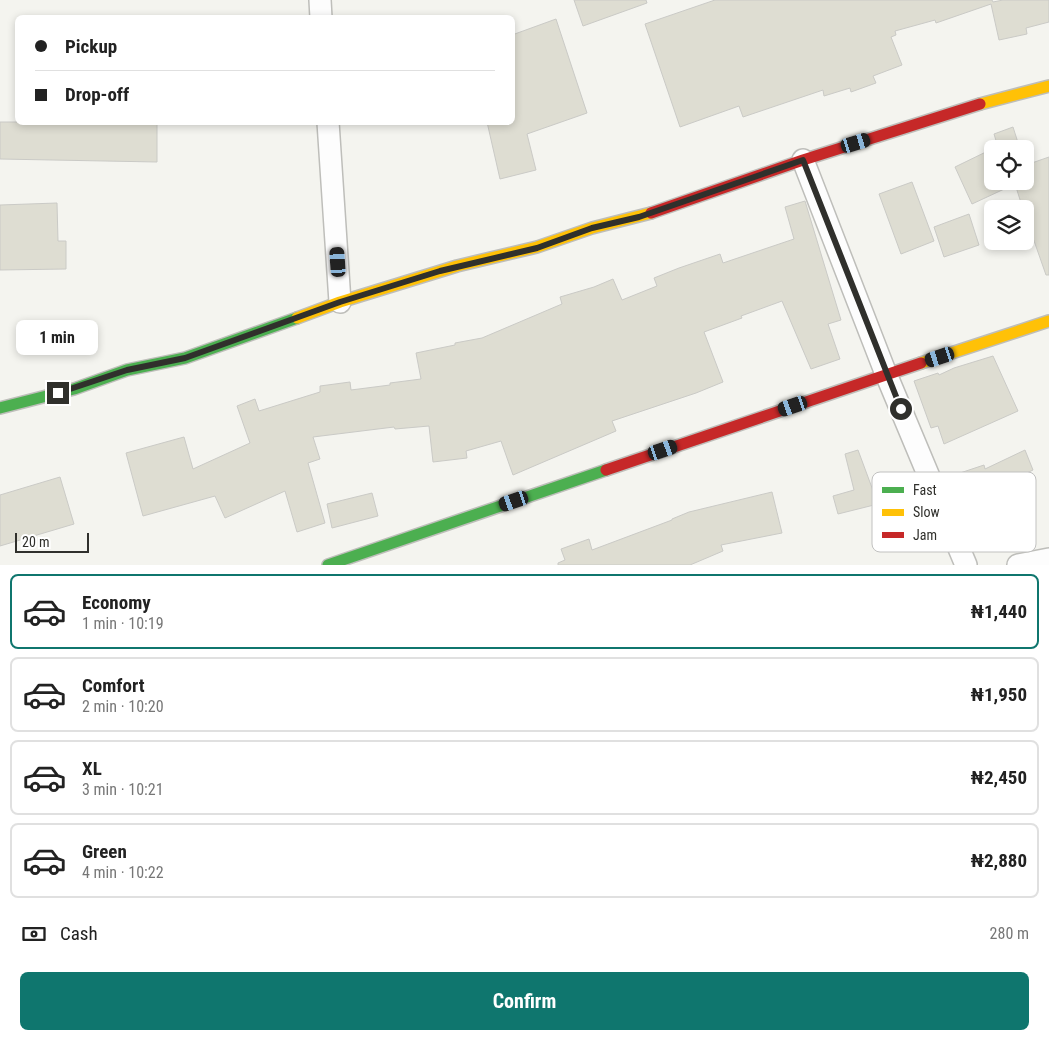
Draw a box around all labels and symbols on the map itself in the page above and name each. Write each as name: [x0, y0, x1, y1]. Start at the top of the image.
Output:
car: [839, 131, 872, 155]
car: [329, 247, 346, 277]
callout: 1 min: [17, 320, 99, 356]
car: [923, 345, 956, 369]
route end: [47, 382, 69, 404]
car: [776, 394, 809, 418]
route start: [890, 398, 912, 420]
car: [646, 438, 679, 462]
legend: [872, 472, 1036, 552]
text: Fast: [913, 482, 937, 498]
car: [497, 489, 530, 513]
text: Slow: [913, 504, 940, 520]
text: Jam: [913, 527, 937, 543]
scale bar: [15, 530, 89, 553]

